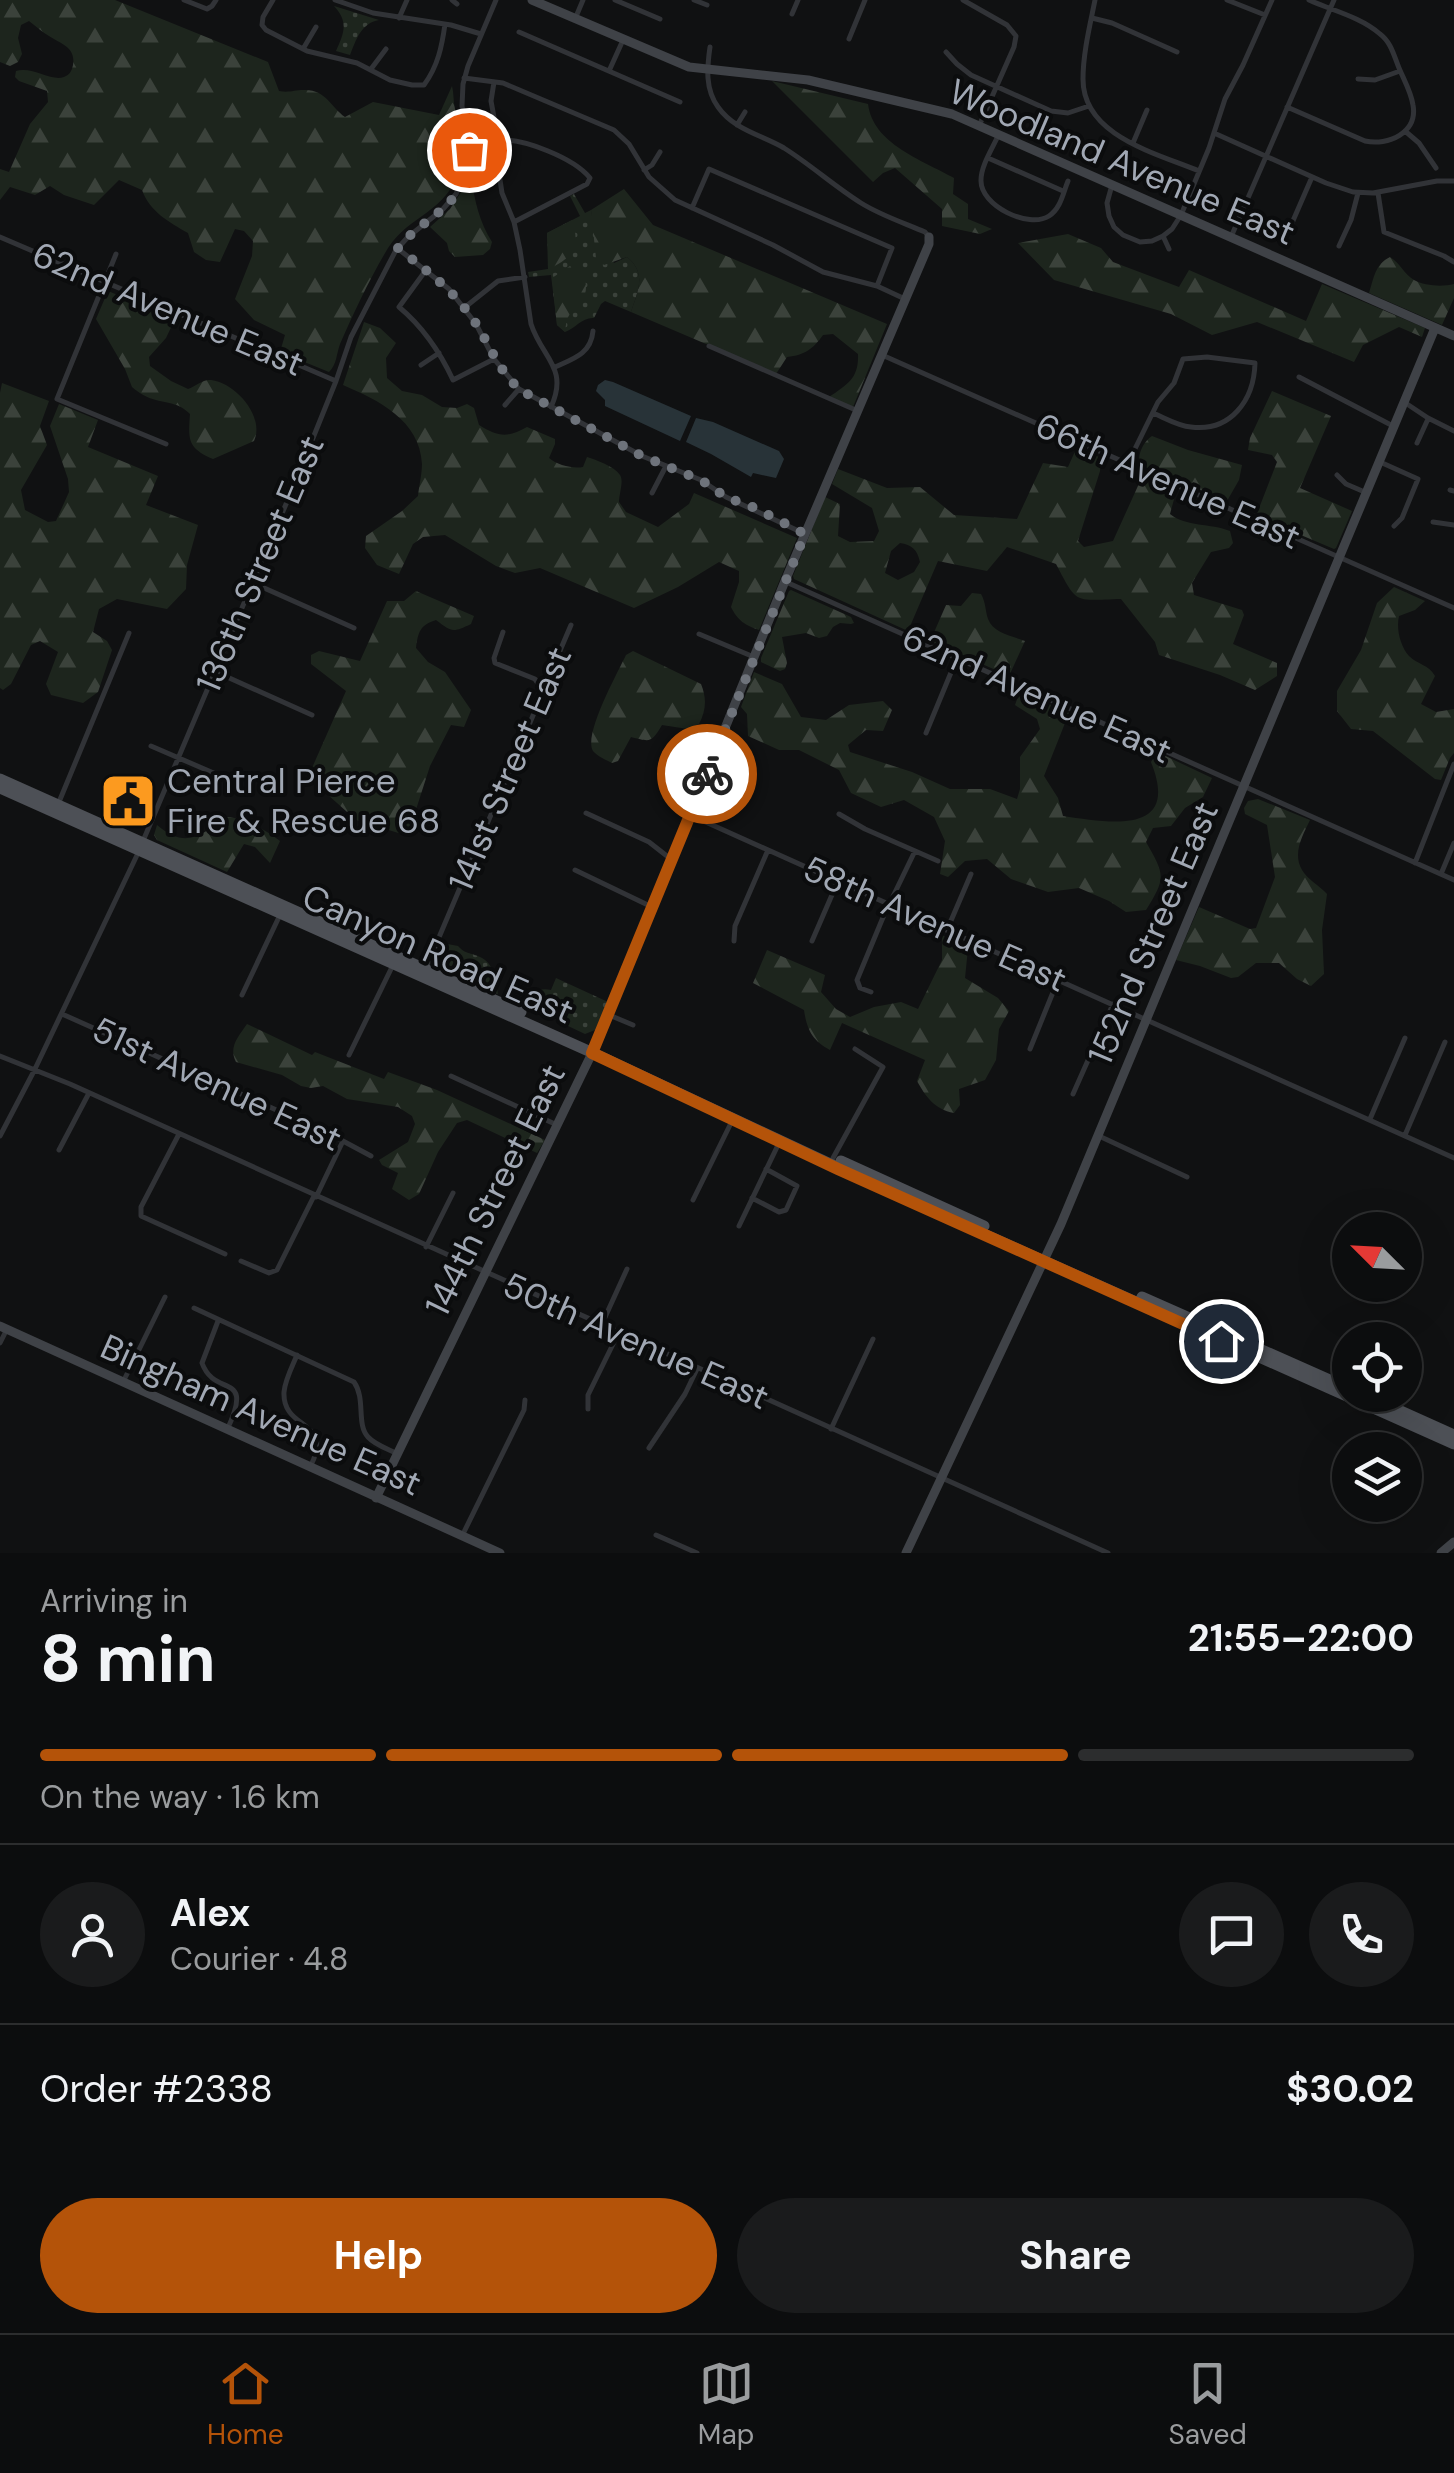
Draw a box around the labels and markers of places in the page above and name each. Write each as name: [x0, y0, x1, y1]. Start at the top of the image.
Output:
pin: [427, 108, 512, 193]
place label: Central Pierce Fire & Rescue 68: [167, 758, 440, 844]
public building icon: Central Pierce Fire & Rescue 68: [98, 771, 158, 831]
pin: [1179, 1299, 1264, 1384]

